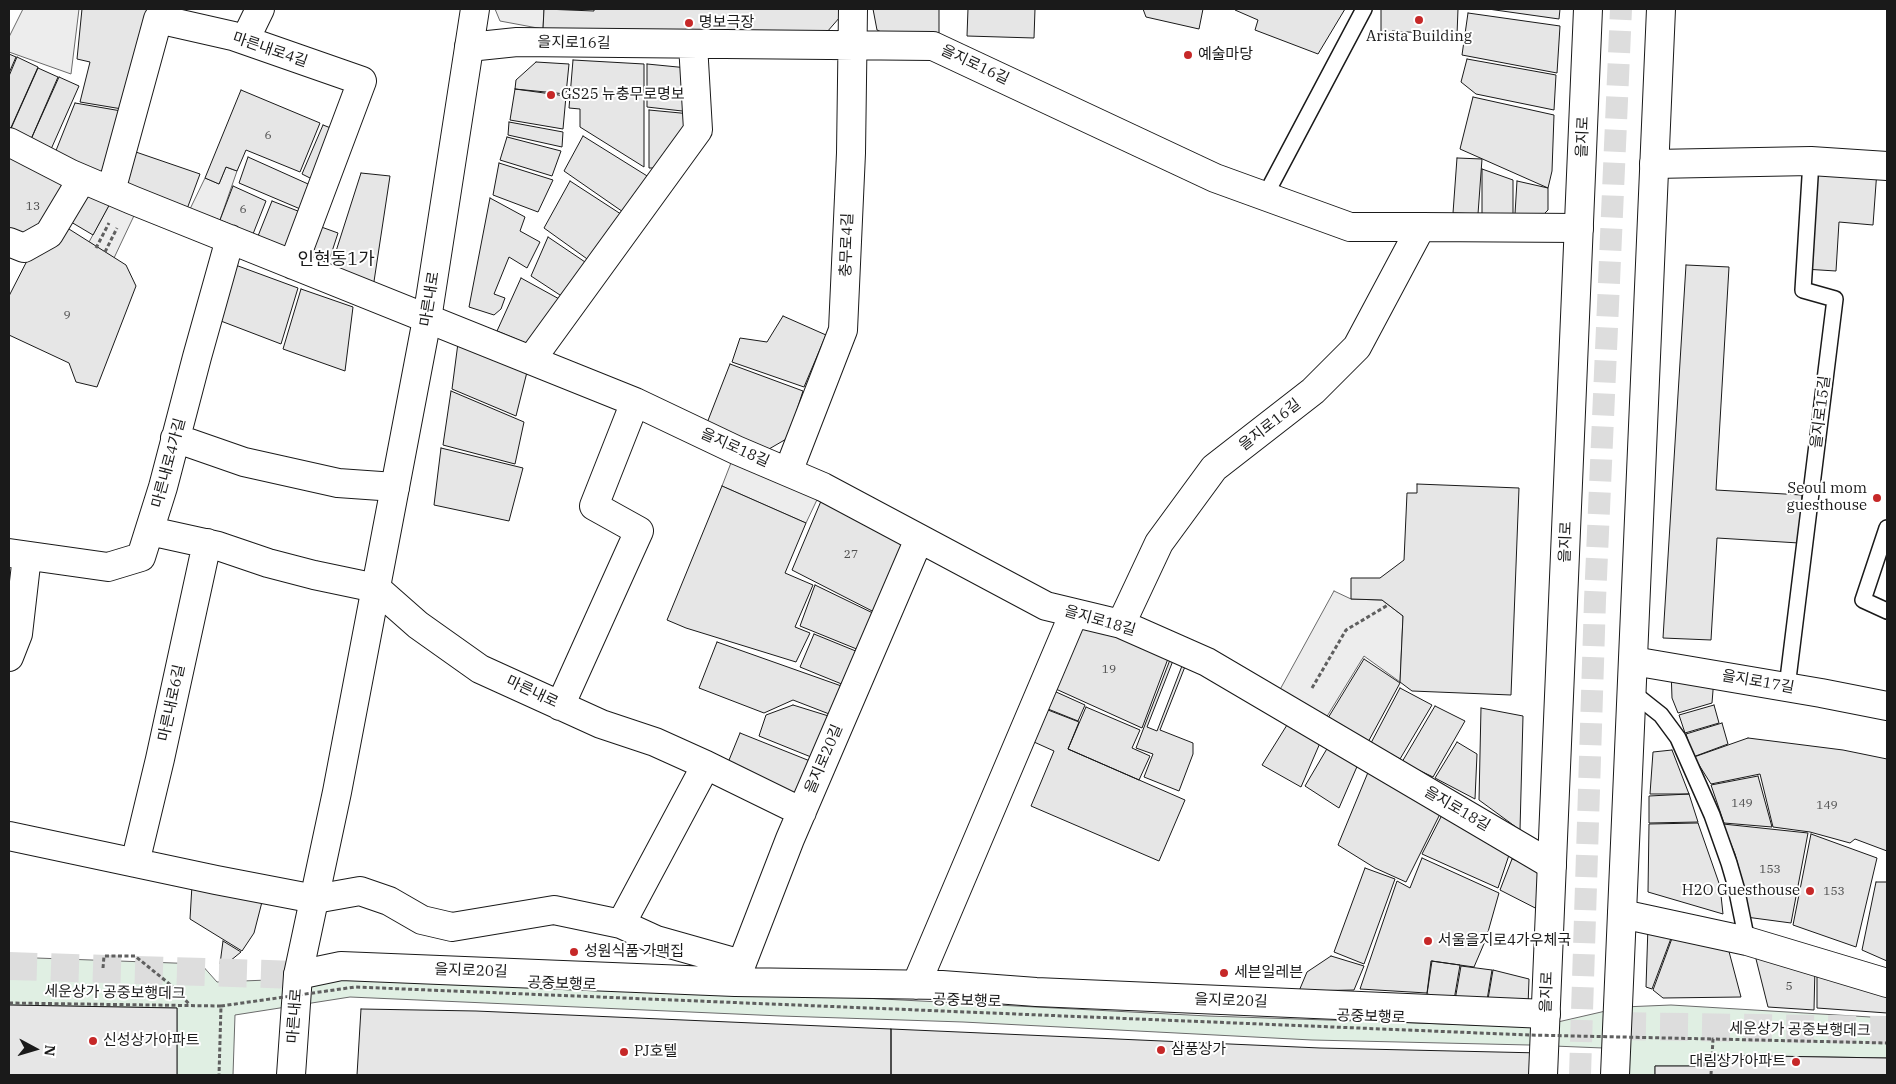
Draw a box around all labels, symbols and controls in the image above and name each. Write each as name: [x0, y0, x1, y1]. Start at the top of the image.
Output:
place label: 명보극장: [699, 14, 754, 32]
marker: Arista Building: [1413, 14, 1425, 26]
marker: 명보극장: [683, 17, 695, 29]
place label: Arista Building: [1366, 28, 1472, 46]
street label: 마른내로4길: [230, 29, 310, 71]
street label: 을지로16길: [537, 33, 611, 53]
street label: 을지로16길: [938, 41, 1012, 89]
place label: 예술마당: [1198, 46, 1253, 64]
marker: 예술마당: [1182, 49, 1194, 61]
place label: GS25 뉴충무로명보: [561, 86, 685, 104]
marker: GS25 뉴충무로명보: [545, 89, 557, 101]
street label: 을지로: [1573, 116, 1593, 158]
house number: 6: [264, 129, 272, 143]
house number: 13: [26, 200, 40, 214]
house number: 6: [239, 203, 247, 217]
street label: 충무로4길: [837, 213, 857, 277]
district label: 인현동1가: [297, 249, 375, 271]
street label: 마른내로: [417, 270, 443, 328]
house number: 9: [63, 309, 71, 323]
street label: 을지로15길: [1808, 375, 1834, 449]
street label: 을지로16길: [1236, 395, 1304, 455]
street label: 마른내로4가길: [148, 416, 190, 510]
street label: 을지로18길: [698, 425, 772, 471]
place label: Seoul mom guesthouse: [1787, 480, 1867, 515]
marker: Seoul mom guesthouse: [1871, 492, 1883, 504]
street label: 을지로: [1556, 521, 1576, 563]
house number: 27: [844, 548, 858, 562]
street label: 을지로18길: [1062, 602, 1138, 640]
street label: 마른내로6길: [155, 663, 189, 743]
house number: 19: [1102, 663, 1116, 677]
street label: 을지로17길: [1720, 667, 1796, 697]
street label: 마른내로: [503, 672, 561, 712]
street label: 을지로20길: [801, 722, 847, 796]
street label: 을지로18길: [1421, 783, 1493, 835]
house number: 149: [1731, 797, 1753, 811]
house number: 149: [1816, 799, 1838, 813]
house number: 153: [1759, 863, 1781, 877]
place label: H2O Guesthouse: [1682, 882, 1800, 900]
marker: H2O Guesthouse: [1804, 885, 1816, 897]
house number: 153: [1823, 885, 1845, 899]
place label: 서울을지로4가우체국: [1438, 932, 1571, 950]
marker: 서울을지로4가우체국: [1422, 935, 1434, 947]
place label: 성원식품 가맥집: [584, 943, 684, 961]
marker: 성원식품 가맥집: [568, 946, 580, 958]
street label: 을지로20길: [434, 961, 508, 981]
place label: 세븐일레븐: [1234, 964, 1303, 982]
marker: 세븐일레븐: [1218, 967, 1230, 979]
street label: 을지로: [1537, 971, 1557, 1013]
street label: 공중보행로: [527, 974, 597, 994]
house number: 5: [1785, 980, 1793, 994]
street label: 세운상가 공중보행데크: [44, 983, 186, 1003]
street label: 마른내로: [284, 988, 306, 1044]
street label: 공중보행로: [932, 991, 1002, 1011]
street label: 을지로20길: [1194, 991, 1268, 1011]
street label: 공중보행로: [1336, 1007, 1406, 1027]
street label: 세운상가 공중보행데크: [1729, 1020, 1871, 1040]
north arrow: [10, 1024, 60, 1074]
place label: 신성상가아파트: [103, 1032, 200, 1050]
marker: 신성상가아파트: [87, 1035, 99, 1047]
place label: 삼풍상가: [1171, 1041, 1226, 1059]
place label: PJ호텔: [634, 1043, 677, 1061]
text: N: [40, 1044, 59, 1057]
marker: 삼풍상가: [1155, 1044, 1167, 1056]
marker: PJ호텔: [618, 1046, 630, 1058]
place label: 대림상가아파트: [1689, 1053, 1786, 1071]
marker: 대림상가아파트: [1790, 1056, 1802, 1068]

